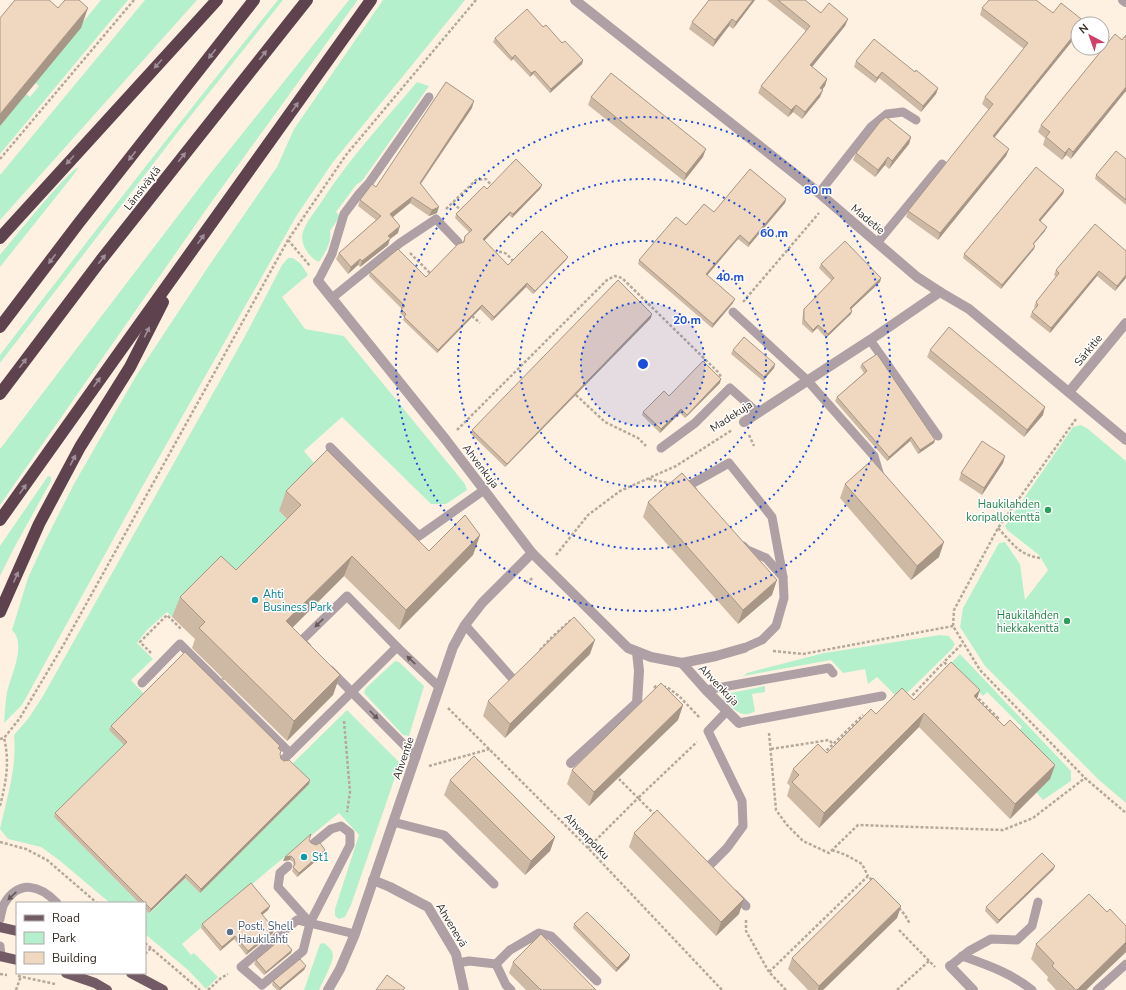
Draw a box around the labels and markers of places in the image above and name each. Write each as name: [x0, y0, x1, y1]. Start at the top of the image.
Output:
centre of rings: [636, 357, 650, 371]
place label: Haukilahden koripallokenttä: [966, 497, 1040, 525]
marker: Haukilahden koripallokenttä: [1043, 505, 1053, 515]
place label: Ahti Business Park: [263, 587, 332, 615]
marker: Ahti Business Park: [250, 595, 260, 605]
place label: Haukilahden hiekkakenttä: [997, 608, 1059, 636]
marker: Haukilahden hiekkakenttä: [1062, 616, 1072, 626]
place label: St1: [312, 850, 329, 865]
marker: St1: [299, 852, 309, 862]
place label: Posti, Shell Haukilahti: [238, 919, 294, 947]
marker: Posti, Shell Haukilahti: [225, 927, 235, 937]

